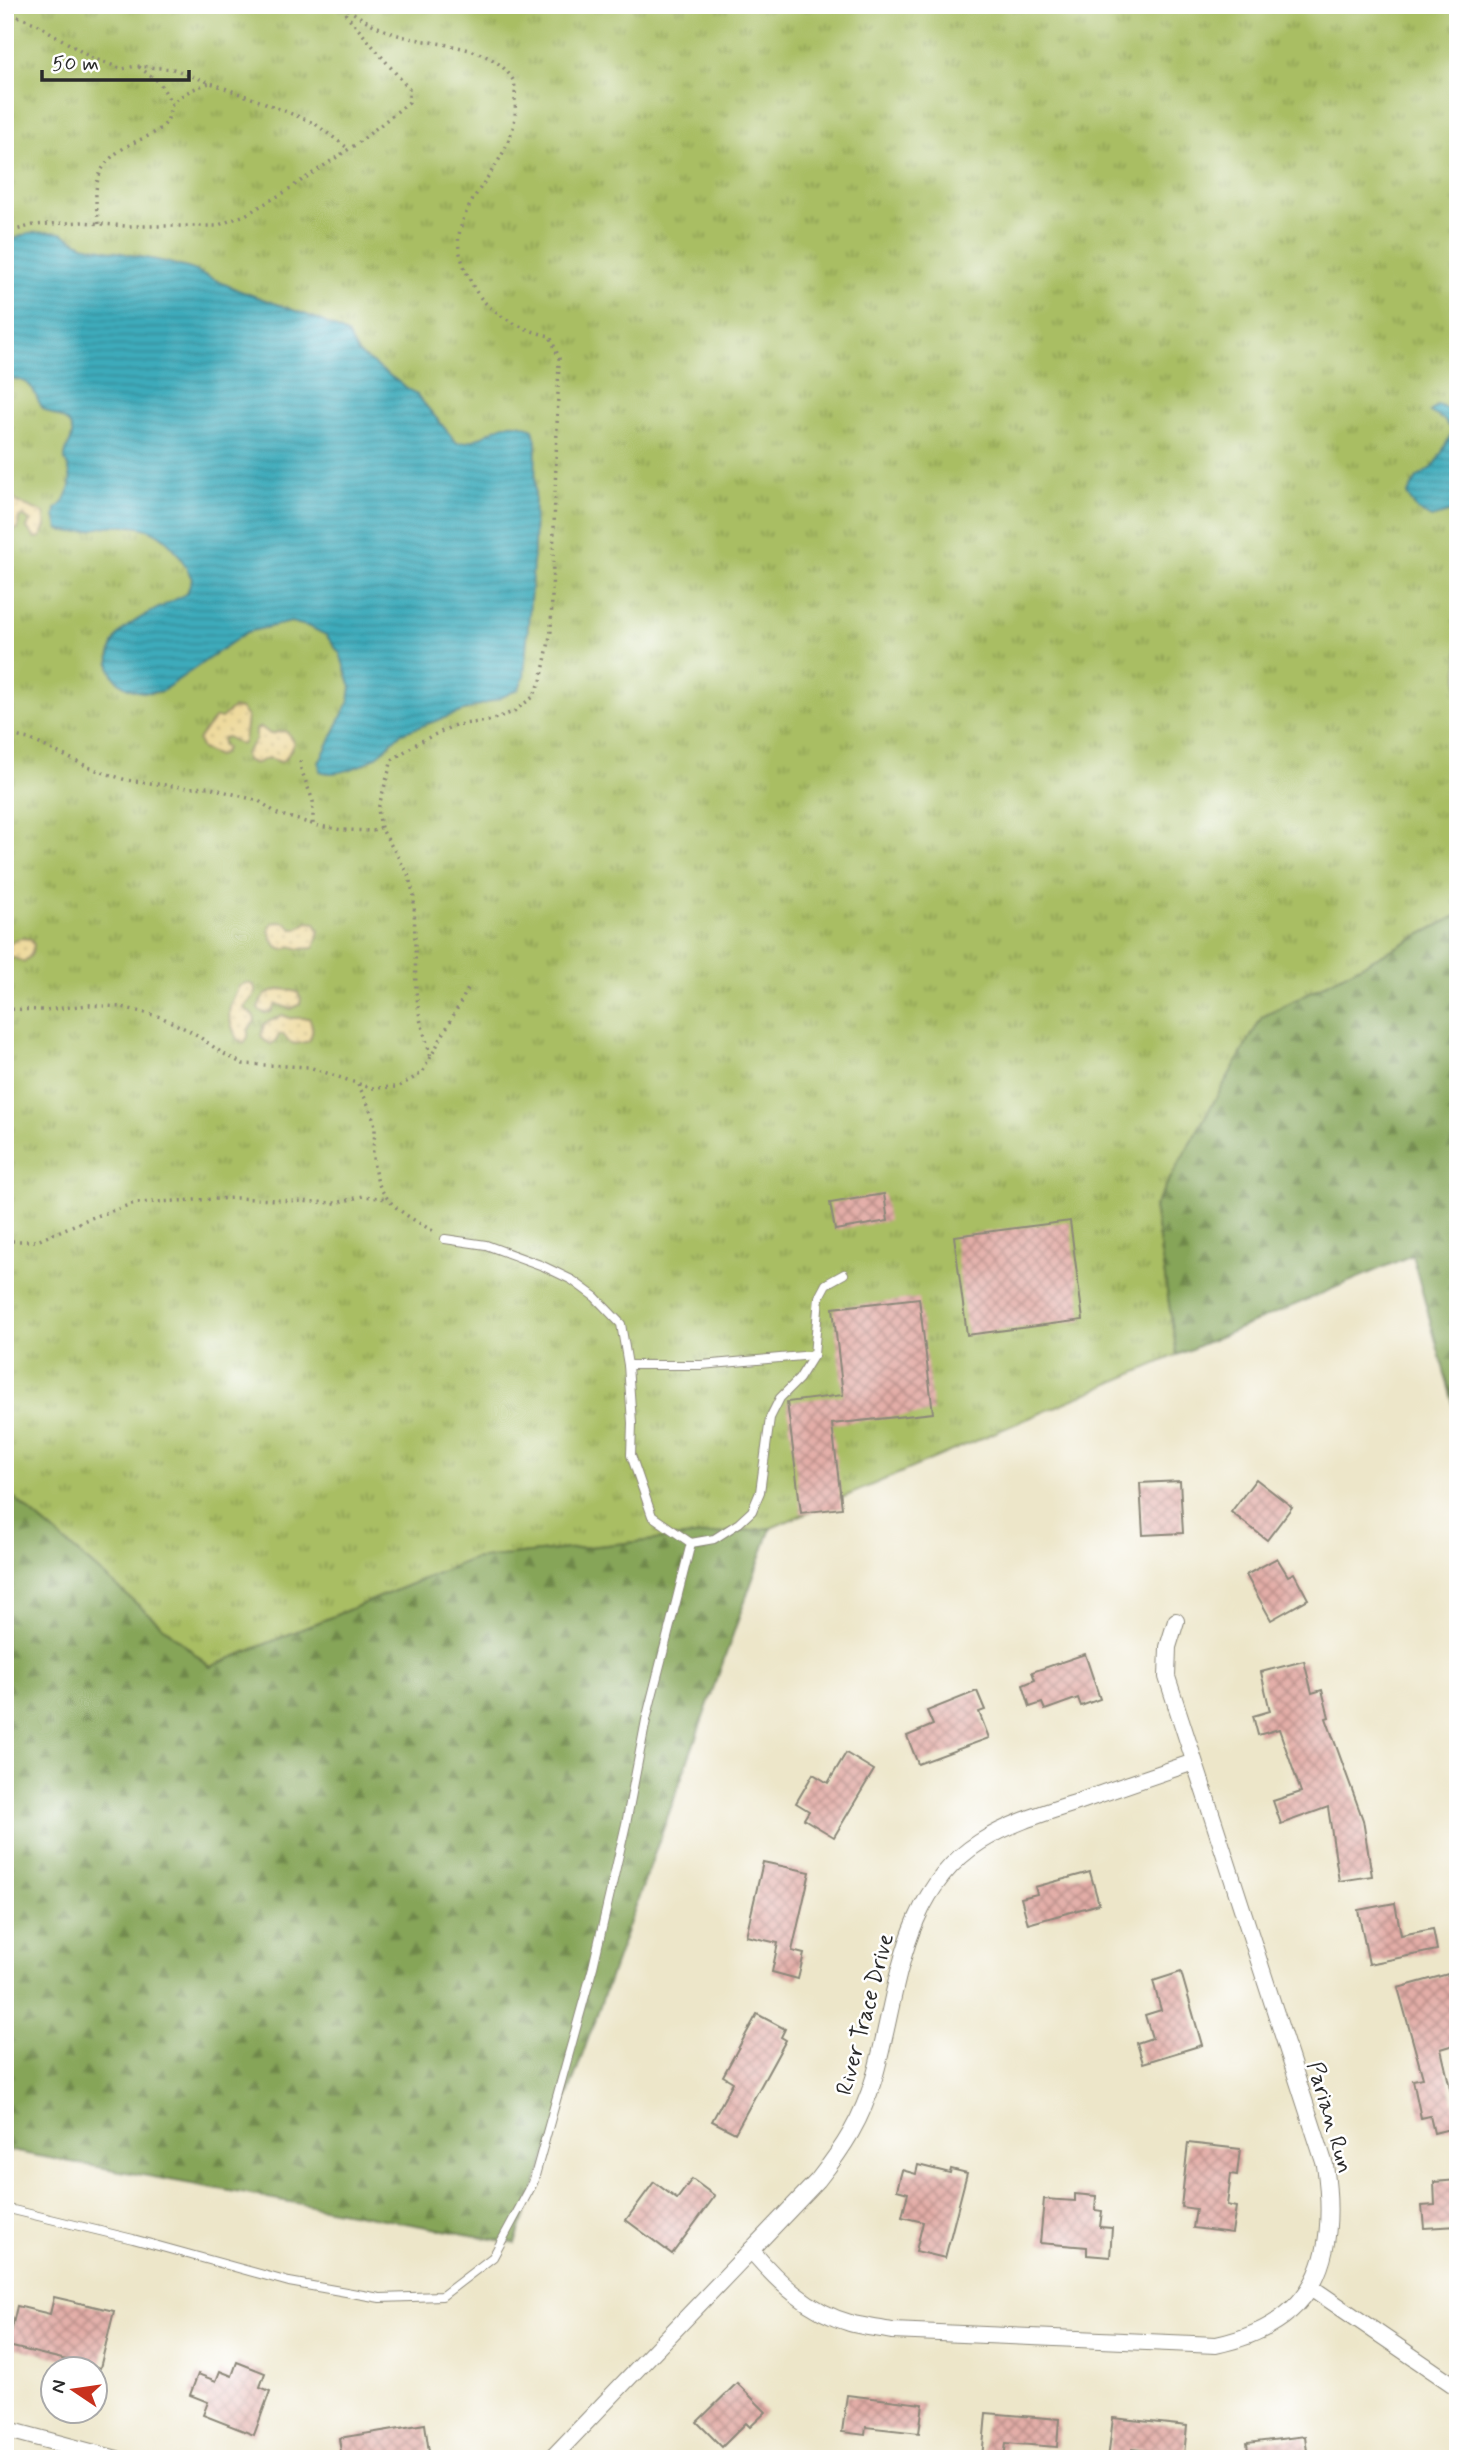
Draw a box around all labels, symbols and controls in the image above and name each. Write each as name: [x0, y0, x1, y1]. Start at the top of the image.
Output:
scale bar: [42, 38, 189, 82]
text: 50 m: [52, 50, 99, 78]
street label: River Trace Drive: [830, 1930, 902, 2099]
street label: Parian Run: [1299, 2058, 1359, 2177]
north arrow: [38, 2356, 108, 2426]
text: N: [45, 2378, 73, 2395]

